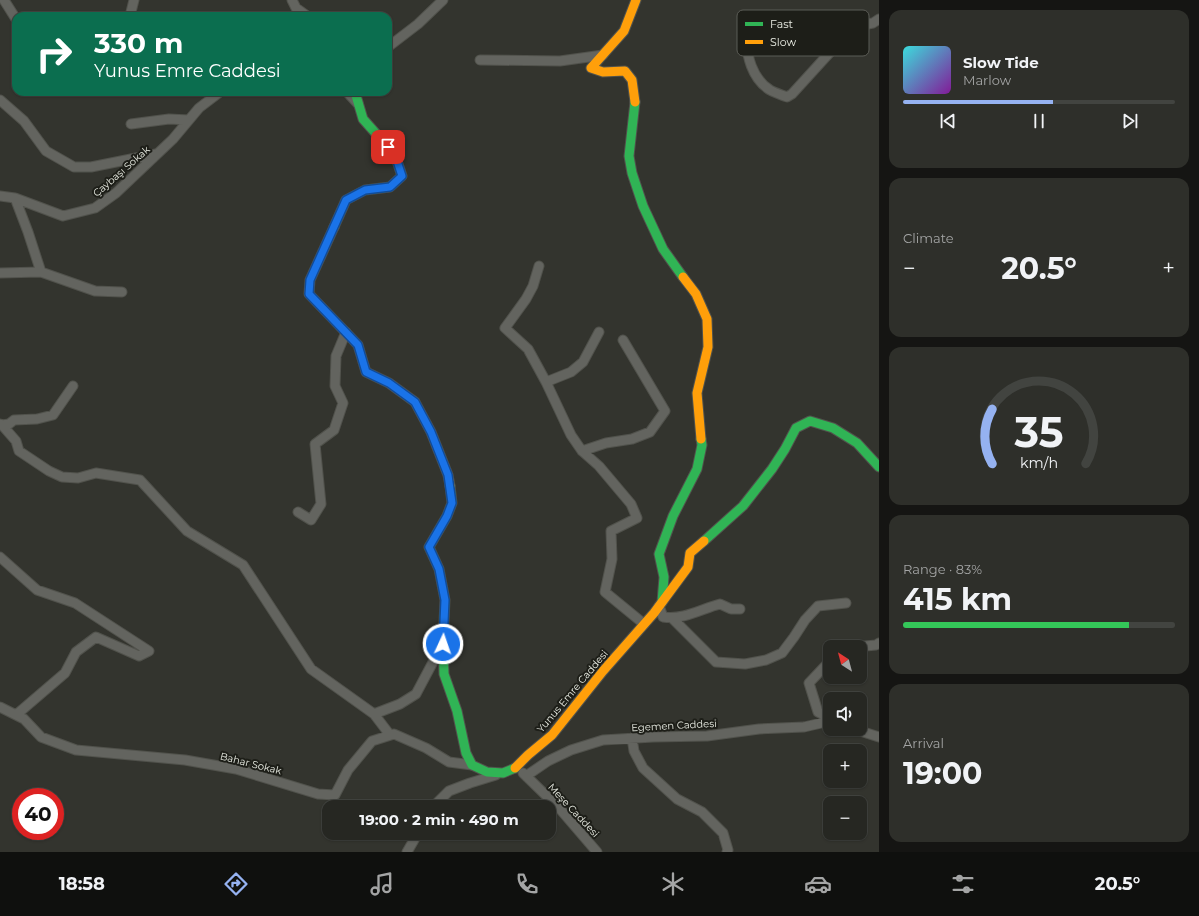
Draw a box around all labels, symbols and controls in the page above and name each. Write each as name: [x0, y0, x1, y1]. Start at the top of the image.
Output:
legend: [737, 10, 869, 56]
text: Fast: [770, 17, 794, 31]
text: 330 m: [94, 26, 183, 60]
icon: right: [28, 28, 80, 80]
text: Slow: [770, 35, 796, 49]
text: Slow Tide: [963, 53, 1039, 72]
text: Yunus Emre Caddesi: [94, 60, 281, 82]
text: Marlow: [963, 72, 1011, 88]
icon: previous: [937, 110, 959, 132]
icon: pause: [1028, 110, 1050, 132]
icon: next: [1119, 110, 1141, 132]
pin: [371, 130, 405, 164]
icon: arrive: [377, 136, 399, 158]
street label: Çaybaşı Sokak: [90, 143, 152, 200]
text: Climate: [903, 230, 954, 246]
text: 20.5°: [1001, 250, 1077, 287]
text: −: [903, 255, 916, 282]
text: +: [1162, 255, 1175, 282]
text: 35: [1014, 407, 1063, 457]
text: km/h: [1020, 454, 1058, 472]
text: Range · 83%: [903, 561, 982, 577]
text: 415 km: [903, 581, 1012, 618]
position arrow: [422, 623, 464, 665]
north arrow: [823, 640, 867, 684]
map controls: [823, 640, 867, 840]
street label: Yunus Emre Caddesi: [534, 647, 611, 735]
button: sound: [823, 692, 867, 736]
street label: Egemen Caddesi: [631, 717, 717, 734]
text: Arrival: [903, 735, 944, 751]
button: +: [823, 744, 867, 788]
street label: Bahar Sokak: [219, 750, 283, 777]
text: 19:00: [903, 755, 982, 792]
street label: Meşe Caddesi: [545, 781, 602, 840]
speed limit sign: 40: [12, 788, 64, 840]
button: −: [823, 796, 867, 840]
text: 19:00 · 2 min · 490 m: [359, 810, 519, 829]
icon: directions: [222, 870, 250, 898]
icon: music: [368, 870, 396, 898]
icon: phone: [513, 870, 541, 898]
icon: climate: [659, 870, 687, 898]
icon: car: [804, 870, 832, 898]
icon: filters: [949, 870, 977, 898]
text: 18:58: [59, 873, 105, 895]
text: 20.5°: [1095, 873, 1140, 895]

